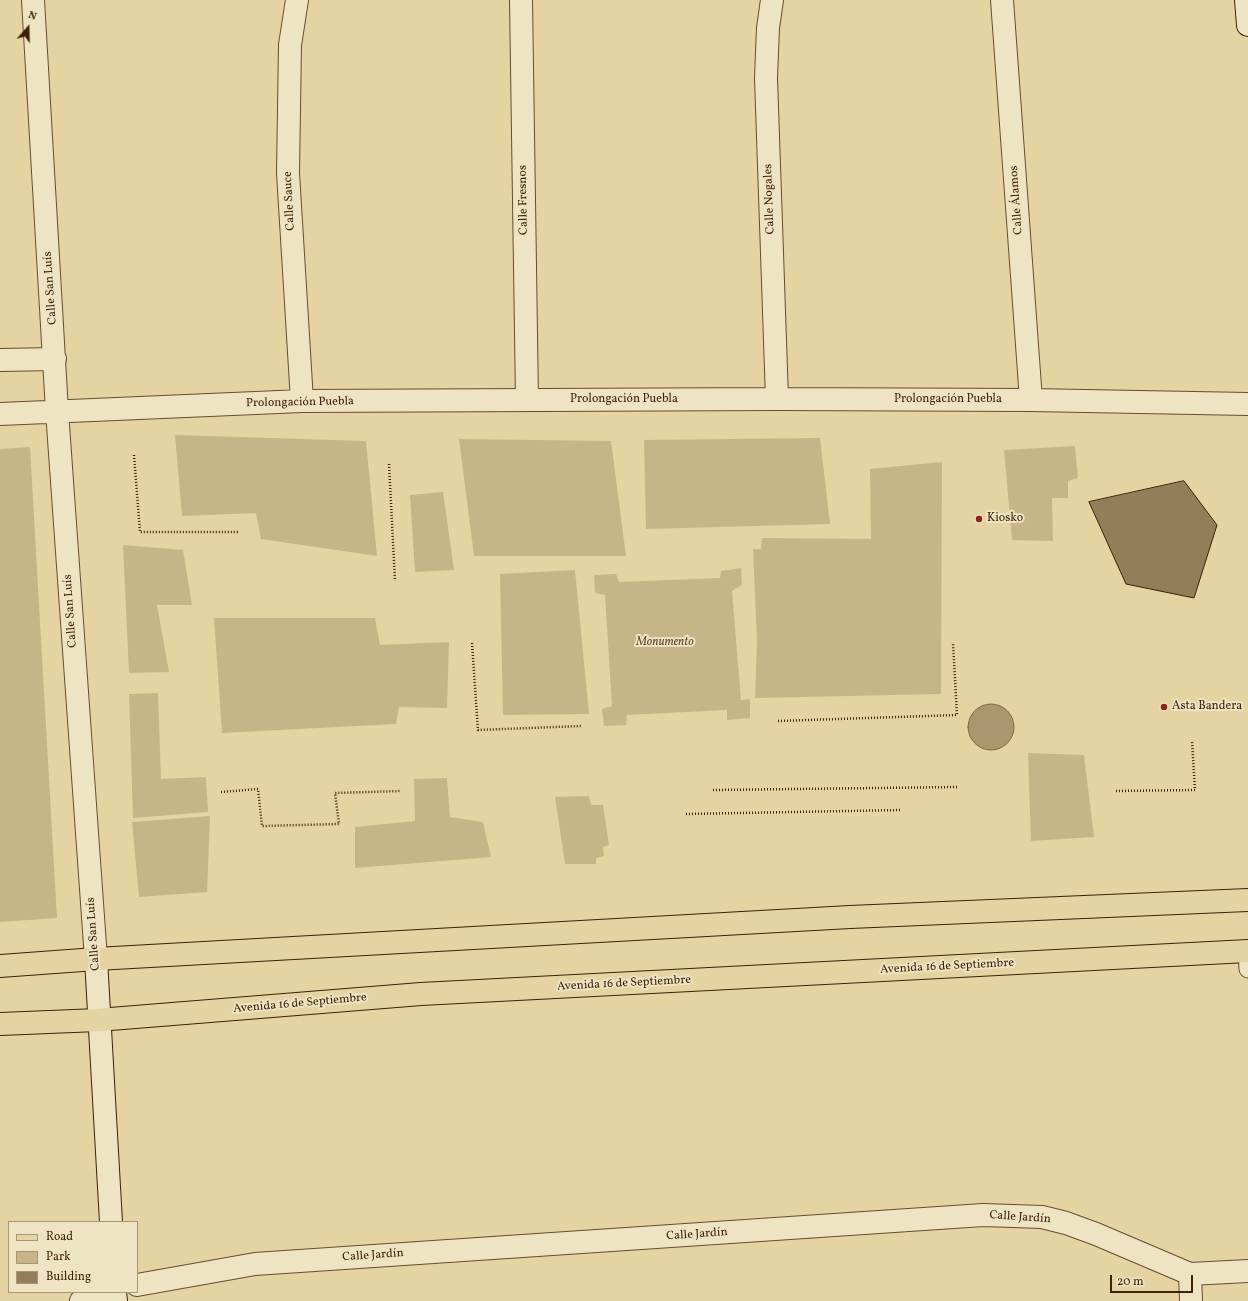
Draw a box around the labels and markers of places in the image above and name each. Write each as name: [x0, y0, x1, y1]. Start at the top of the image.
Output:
place label: Kiosko: [987, 512, 1023, 526]
marker: Kiosko: [974, 514, 984, 524]
place label: Asta Bandera: [1172, 700, 1242, 714]
marker: Asta Bandera: [1159, 702, 1169, 712]

